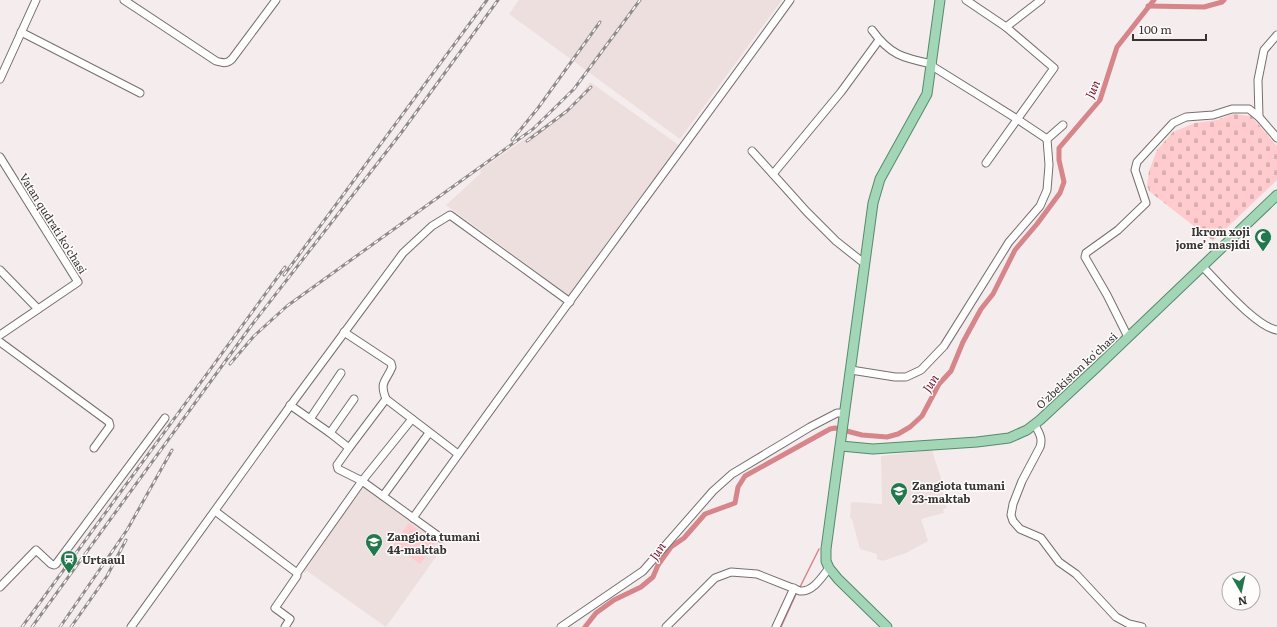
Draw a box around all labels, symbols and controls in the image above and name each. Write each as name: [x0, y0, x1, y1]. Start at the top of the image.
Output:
scale bar: [1133, 16, 1206, 42]
text: 100 m: [1139, 20, 1172, 38]
water label: Jun: [1080, 77, 1104, 101]
street label: Vatan qudrati ko'chasi: [16, 170, 92, 277]
place label: Ikrom xoji jome’ masjidi: [1176, 223, 1250, 252]
mosque icon: Ikrom xoji jome’ masjidi: [1253, 227, 1273, 252]
street label: O'zbekiston ko'chasi: [1032, 328, 1120, 412]
water label: Jun: [917, 370, 943, 396]
place label: Zangiota tumani 23-maktab: [912, 477, 1005, 506]
school or university icon: Zangiota tumani 23-maktab: [889, 481, 909, 506]
place label: Zangiota tumani 44-maktab: [387, 528, 480, 557]
school or university icon: Zangiota tumani 44-maktab: [364, 532, 384, 557]
water label: Jun: [644, 538, 670, 564]
station icon: Urtaaul: [59, 549, 79, 574]
place label: Urtaaul: [82, 551, 125, 567]
north arrow: [1221, 571, 1261, 611]
text: N: [1237, 593, 1249, 610]

